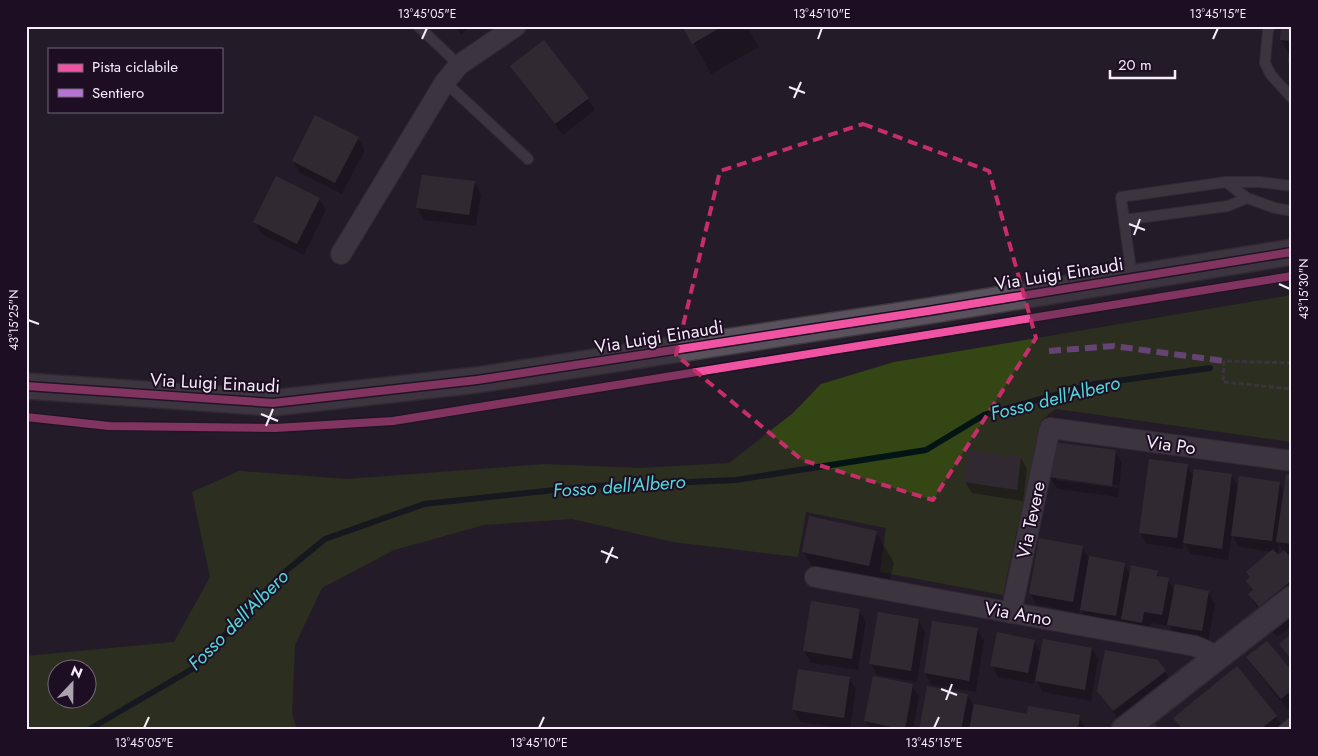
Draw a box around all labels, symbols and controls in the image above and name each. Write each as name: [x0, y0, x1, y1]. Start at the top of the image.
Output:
text: 13°45'05"E: [398, 5, 456, 23]
text: 13°45'10"E: [793, 5, 851, 23]
text: 13°45'15"E: [1190, 5, 1246, 23]
legend: [48, 48, 222, 112]
scale bar: [1110, 48, 1176, 80]
text: 20 m: [1118, 54, 1152, 76]
text: Pista ciclabile: [92, 56, 178, 78]
text: Sentiero: [92, 82, 144, 104]
street label: Via Luigi Einaudi: [993, 251, 1125, 297]
text: 43°15'30"N: [1295, 258, 1313, 320]
text: 43°15'25"N: [5, 290, 23, 350]
street label: Via Luigi Einaudi: [593, 314, 725, 360]
street label: Via Luigi Einaudi: [149, 367, 281, 399]
water label: Fosso dell'Albero: [987, 369, 1123, 427]
street label: Via Po: [1145, 429, 1198, 461]
water label: Fosso dell'Albero: [552, 468, 686, 504]
street label: Via Tevere: [1010, 479, 1052, 561]
water label: Fosso dell'Albero: [182, 564, 294, 676]
street label: Via Arno: [982, 595, 1054, 633]
north arrow: [48, 658, 98, 708]
text: N: [68, 661, 86, 683]
text: 13°45'05"E: [115, 734, 173, 752]
text: 13°45'10"E: [510, 734, 568, 752]
text: 13°45'15"E: [906, 734, 962, 752]

